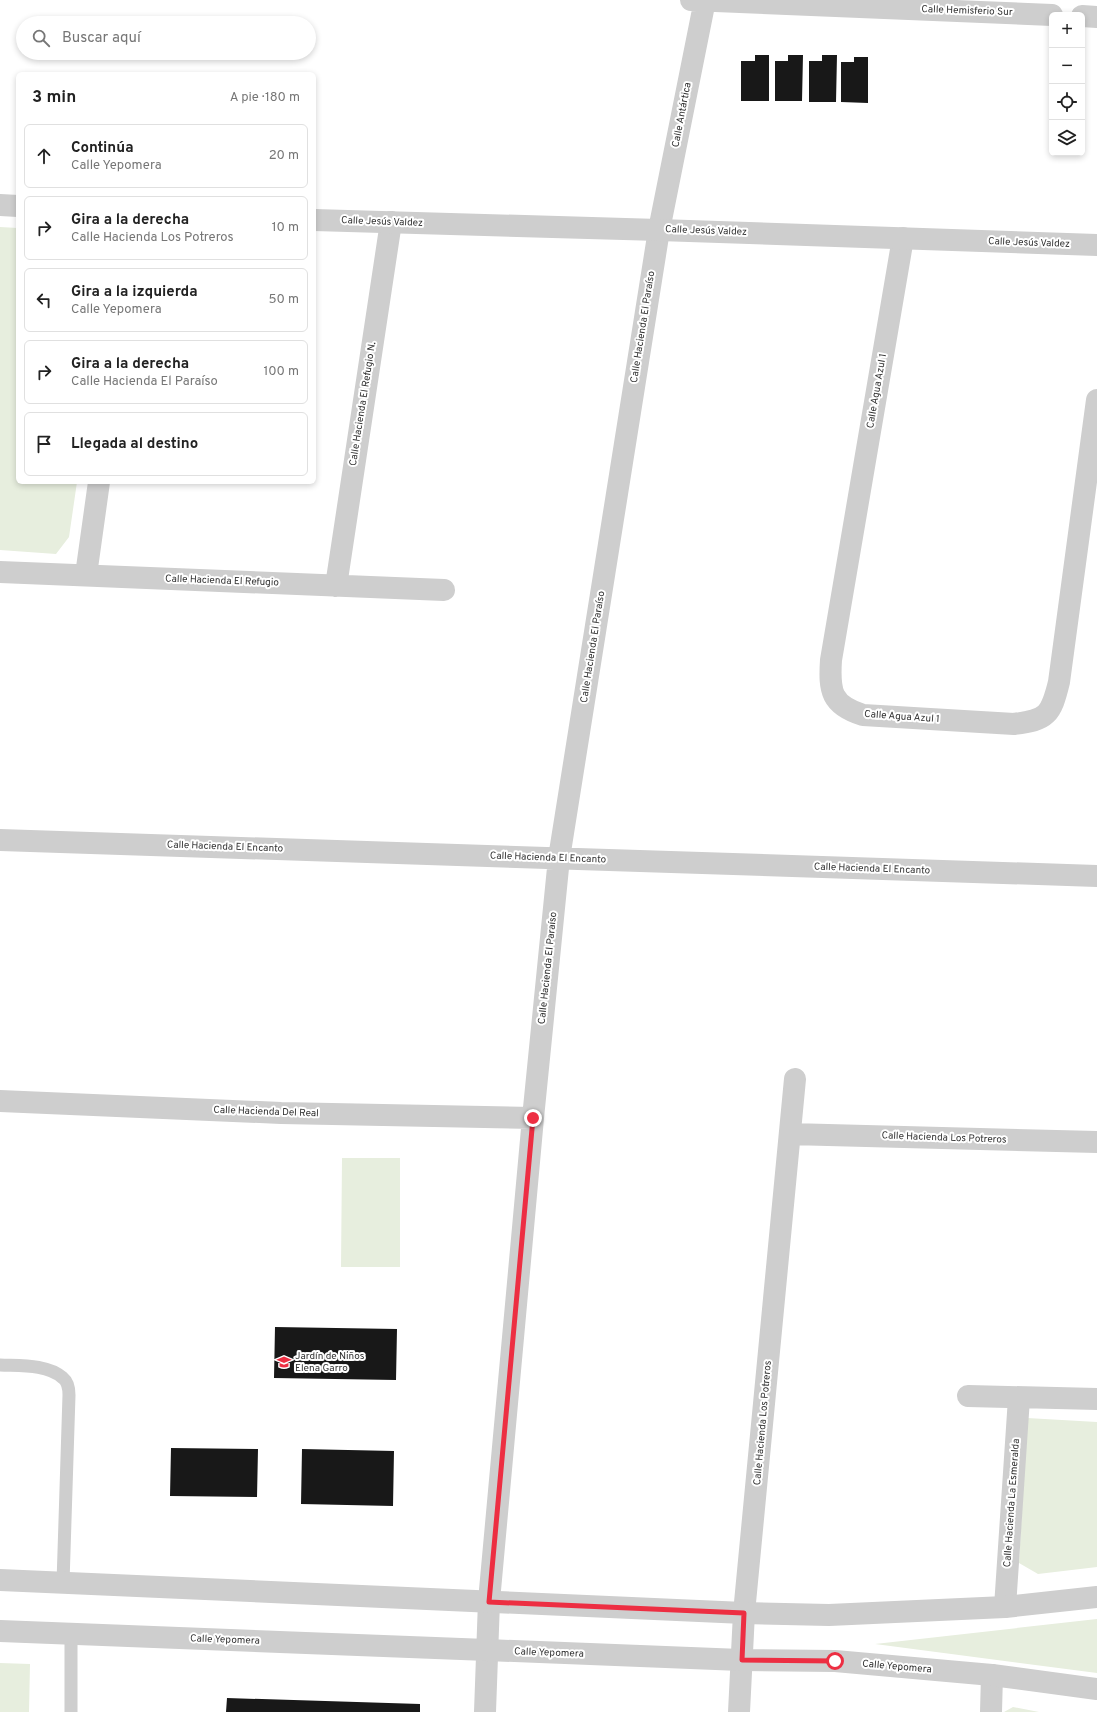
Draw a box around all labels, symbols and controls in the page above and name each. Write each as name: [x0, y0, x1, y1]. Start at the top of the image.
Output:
street label: Calle Hemisferio Sur: [921, 3, 1013, 19]
map controls: [1049, 12, 1085, 156]
button: +: [1049, 12, 1085, 48]
search box: [16, 16, 316, 60]
icon: search: [30, 27, 52, 49]
text: Buscar aquí: [62, 29, 141, 48]
button: −: [1049, 48, 1085, 84]
street label: Calle Antártica: [669, 81, 695, 149]
button: locate: [1049, 84, 1085, 120]
text: 3 min: [32, 87, 76, 109]
text: A pie · 180 m: [230, 90, 300, 106]
button: layers: [1049, 120, 1085, 156]
text: Continúa: [71, 139, 133, 158]
icon: ahead: [33, 145, 55, 167]
text: 20 m: [269, 148, 299, 164]
text: Calle Yepomera: [71, 158, 162, 174]
text: Gira a la derecha: [71, 211, 189, 230]
street label: Calle Jesús Valdez: [341, 214, 423, 230]
icon: right: [33, 217, 55, 239]
text: 10 m: [272, 220, 299, 236]
street label: Calle Jesús Valdez: [665, 223, 747, 239]
text: Calle Hacienda Los Potreros: [71, 230, 234, 246]
street label: Calle Jesús Valdez: [988, 235, 1070, 251]
street label: Calle Hacienda El Paraíso: [628, 270, 658, 384]
text: Gira a la izquierda: [71, 283, 198, 302]
icon: left: [33, 289, 55, 311]
text: 50 m: [269, 292, 299, 308]
text: Calle Yepomera: [71, 302, 162, 318]
street label: Calle Hacienda El Refugio N.: [347, 341, 379, 467]
street label: Calle Agua Azul 1: [864, 353, 890, 429]
text: Gira a la derecha: [71, 355, 189, 374]
icon: right: [33, 361, 55, 383]
text: 100 m: [263, 364, 299, 380]
text: Calle Hacienda El Paraíso: [71, 374, 218, 390]
icon: arrive: [33, 433, 55, 455]
text: Llegada al destino: [71, 435, 198, 454]
street label: Calle Hacienda El Refugio: [165, 573, 280, 589]
street label: Calle Hacienda El Paraíso: [578, 590, 608, 704]
street label: Calle Agua Azul 1: [864, 708, 940, 726]
street label: Calle Hacienda El Encanto: [167, 838, 284, 856]
street label: Calle Hacienda El Encanto: [490, 849, 607, 867]
street label: Calle Hacienda El Encanto: [814, 860, 931, 878]
street label: Calle Hacienda El Paraíso: [536, 911, 560, 1025]
street label: Calle Hacienda Del Real: [213, 1104, 319, 1120]
route end: [524, 1109, 542, 1127]
street label: Calle Hacienda Los Potreros: [881, 1129, 1007, 1147]
place label: Jardín de Niños Elena Garro: [295, 1350, 365, 1375]
school or university icon: Jardín de Niños Elena Garro: [276, 1354, 292, 1370]
street label: Calle Hacienda Los Potreros: [751, 1360, 775, 1486]
street label: Calle Hacienda La Esmeralda: [1001, 1438, 1023, 1568]
street label: Calle Yepomera: [190, 1632, 260, 1648]
street label: Calle Yepomera: [514, 1645, 584, 1661]
route start: [826, 1652, 844, 1670]
street label: Calle Yepomera: [862, 1657, 932, 1677]

